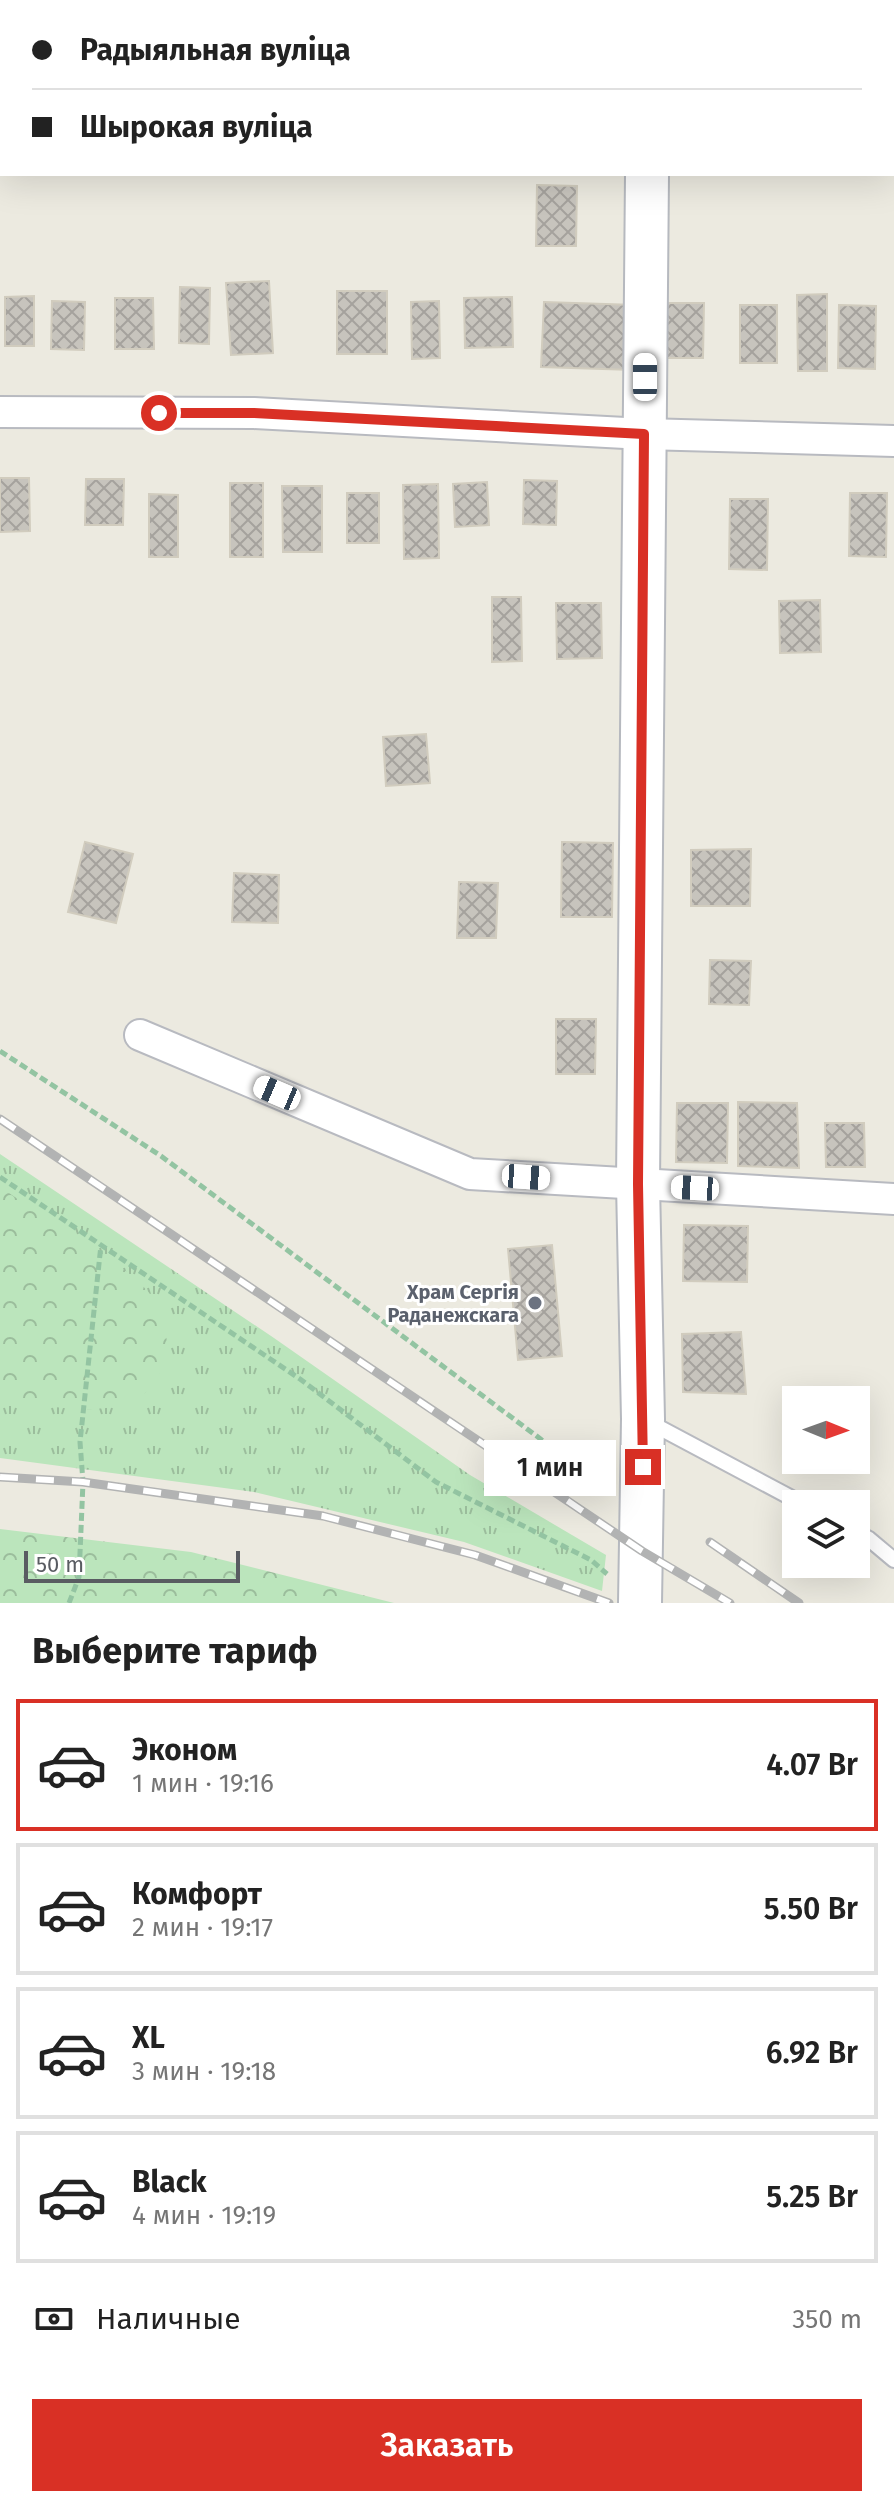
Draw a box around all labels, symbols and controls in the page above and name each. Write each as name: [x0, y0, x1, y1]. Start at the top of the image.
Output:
text: Радыяльная вуліца: [80, 32, 351, 68]
text: Шырокая вуліца: [80, 109, 313, 145]
car: [633, 353, 657, 401]
route start: [141, 395, 177, 431]
car: [250, 1073, 304, 1113]
car: [501, 1163, 551, 1191]
car: [670, 1175, 720, 1201]
place label: Храм Сергія Раданежскага: [388, 1280, 519, 1327]
marker: Храм Сергія Раданежскага: [526, 1294, 544, 1312]
north arrow: [782, 1386, 870, 1474]
map controls: [782, 1386, 870, 1578]
callout: 1 мин: [483, 1439, 615, 1495]
route end: [625, 1449, 661, 1485]
text: 1 мин: [517, 1452, 583, 1483]
button: layers: [782, 1490, 870, 1578]
scale bar: [24, 1547, 240, 1583]
text: 50 m: [36, 1551, 84, 1578]
text: Выберите тариф: [32, 1629, 318, 1673]
icon: car: [36, 1729, 108, 1801]
text: Эконом: [132, 1732, 237, 1768]
text: 4.07 Br: [766, 1747, 858, 1783]
text: 1 мин · 19:16: [132, 1768, 274, 1799]
icon: car: [36, 1873, 108, 1945]
text: Комфорт: [132, 1876, 262, 1912]
text: 5.50 Br: [764, 1891, 858, 1927]
text: 2 мин · 19:17: [132, 1912, 273, 1943]
icon: car: [36, 2017, 108, 2089]
text: XL: [132, 2020, 165, 2056]
text: 6.92 Br: [766, 2035, 858, 2071]
text: 3 мин · 19:18: [132, 2056, 276, 2087]
icon: car: [36, 2161, 108, 2233]
text: Black: [132, 2164, 207, 2200]
text: 5.25 Br: [766, 2179, 858, 2215]
text: 4 мин · 19:19: [132, 2200, 276, 2231]
icon: cash: [32, 2297, 76, 2341]
text: Наличные: [96, 2301, 241, 2337]
text: 350 m: [792, 2304, 862, 2335]
button: Заказать: [32, 2399, 862, 2491]

